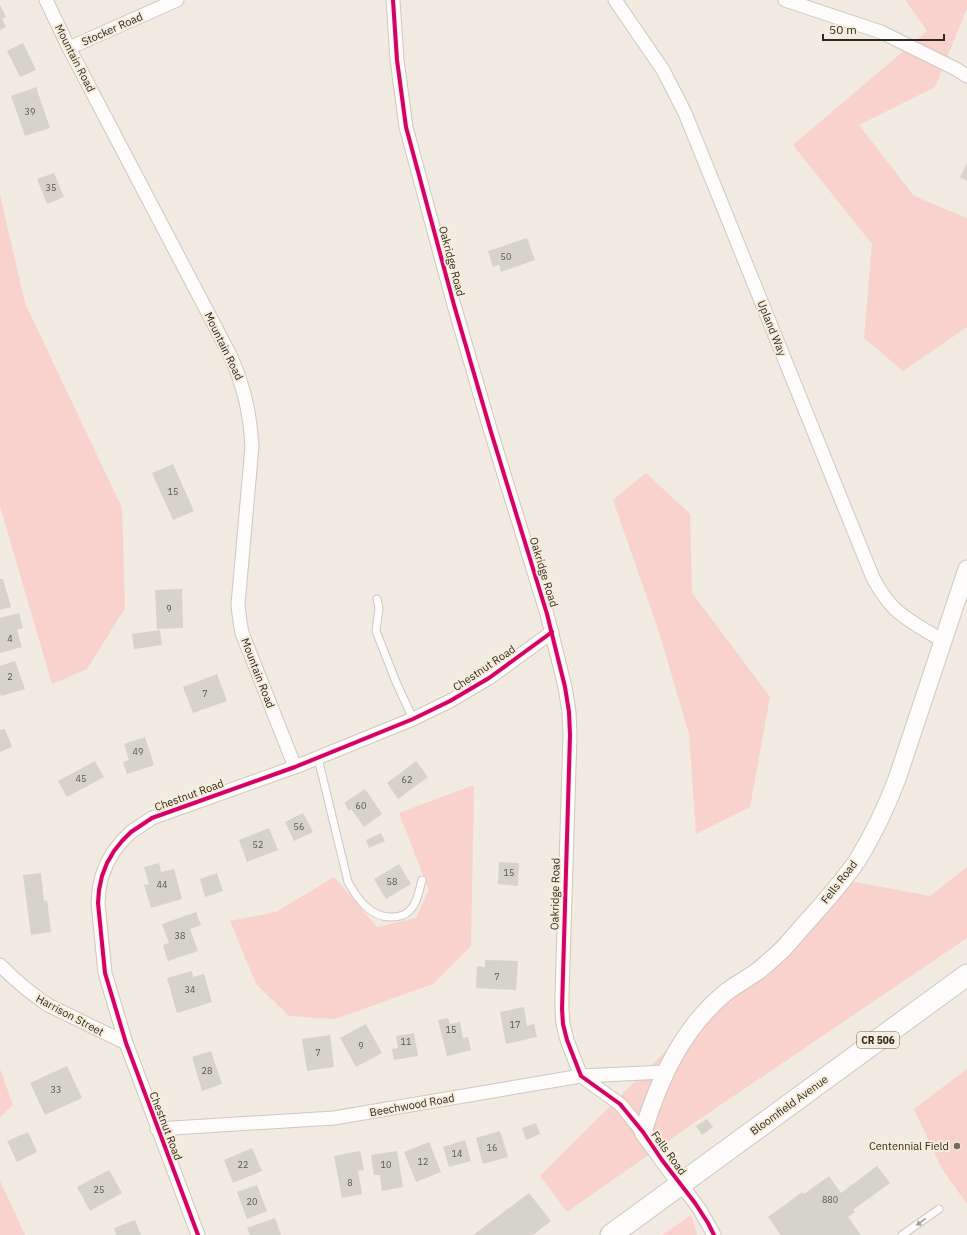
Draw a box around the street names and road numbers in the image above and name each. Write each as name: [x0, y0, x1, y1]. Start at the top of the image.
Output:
street label: Stocker Road: [79, 9, 145, 49]
street label: Mountain Road: [52, 22, 98, 94]
street label: Oakridge Road: [436, 224, 468, 298]
street label: Upland Way: [754, 298, 790, 358]
street label: Mountain Road: [201, 310, 247, 382]
street label: Oakridge Road: [527, 535, 561, 609]
street label: Mountain Road: [238, 636, 278, 710]
street label: Chestnut Road: [450, 642, 518, 694]
street label: Chestnut Road: [153, 776, 225, 814]
street label: Oakridge Road: [547, 858, 563, 930]
street label: Fells Road: [818, 858, 860, 906]
street label: Harrison Street: [34, 991, 107, 1039]
road number: CR 506: [857, 1032, 899, 1048]
street label: Bloomfield Avenue: [747, 1072, 831, 1138]
street label: Chestnut Road: [146, 1090, 186, 1162]
street label: Beechwood Road: [368, 1091, 456, 1119]
street label: Fells Road: [648, 1128, 690, 1178]

